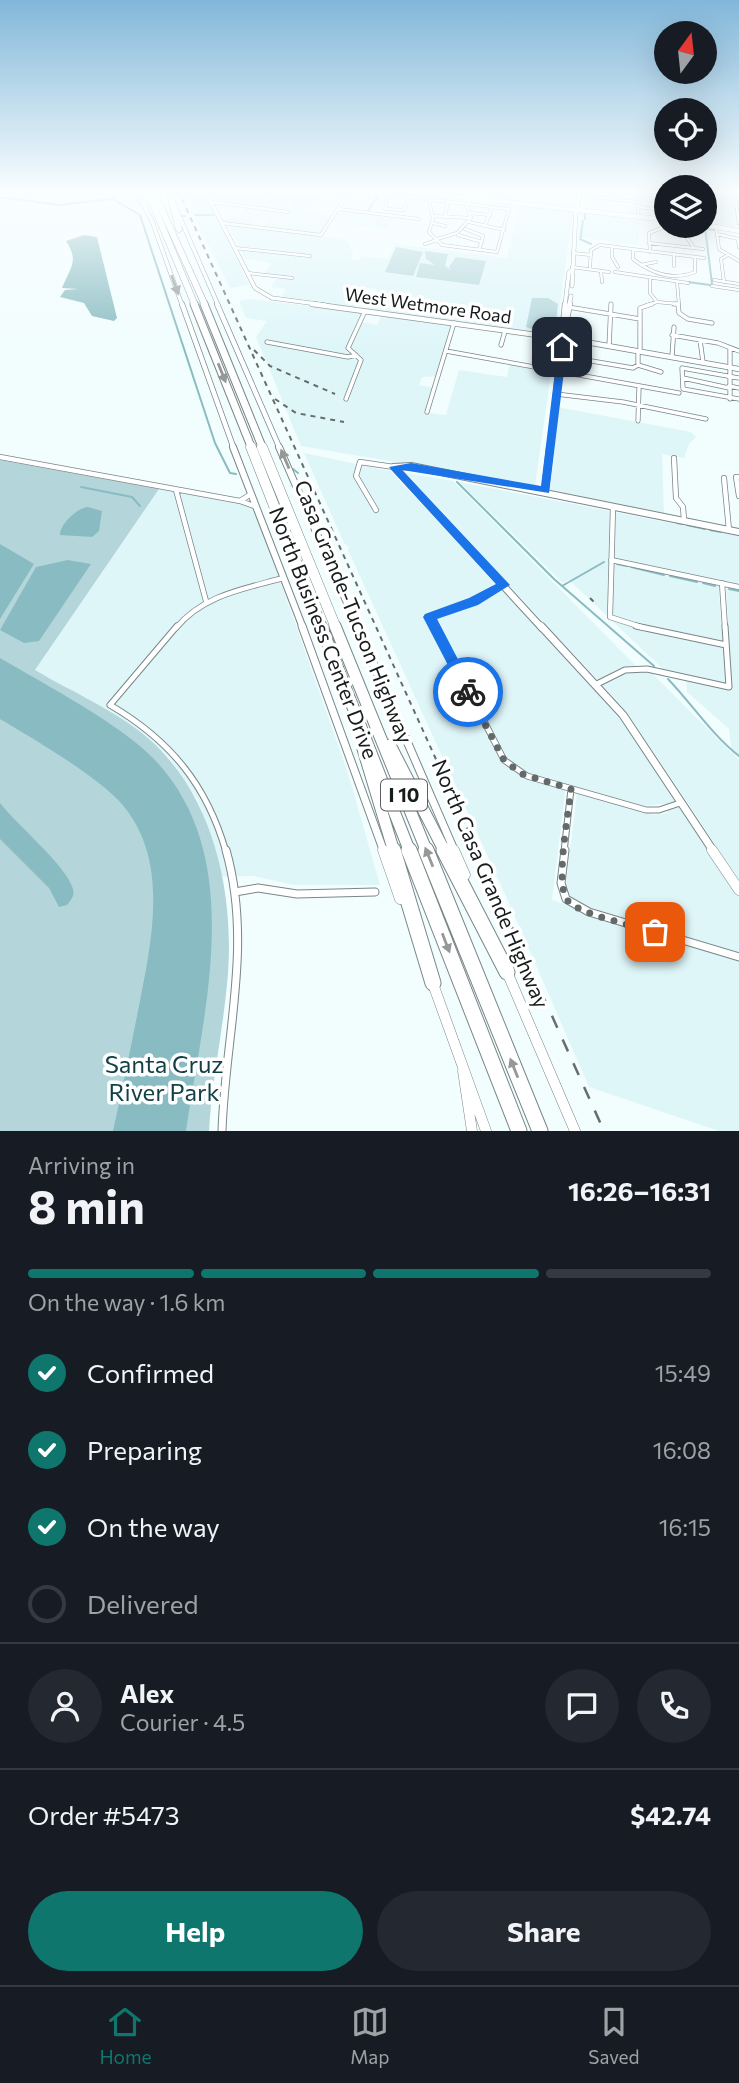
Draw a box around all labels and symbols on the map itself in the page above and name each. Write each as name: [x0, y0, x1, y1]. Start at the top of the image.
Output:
north arrow: [654, 21, 718, 84]
one-way arrow: [170, 274, 181, 295]
street label: West Wetmore Road: [344, 282, 513, 328]
pin: [532, 317, 592, 377]
one-way arrow: [217, 363, 228, 384]
one-way arrow: [279, 449, 290, 470]
street label: Casa Grande-Tucson Highway: [290, 476, 419, 747]
street label: North Business Center Drive: [265, 503, 384, 762]
courier: [433, 657, 503, 727]
street label: North Casa Grande Highway: [428, 755, 555, 1012]
road number: I 10: [381, 780, 427, 810]
one-way arrow: [423, 846, 434, 867]
pin: [625, 902, 685, 962]
one-way arrow: [441, 933, 452, 954]
park label: Santa Cruz River Park: [105, 1049, 223, 1106]
one-way arrow: [508, 1057, 519, 1078]

